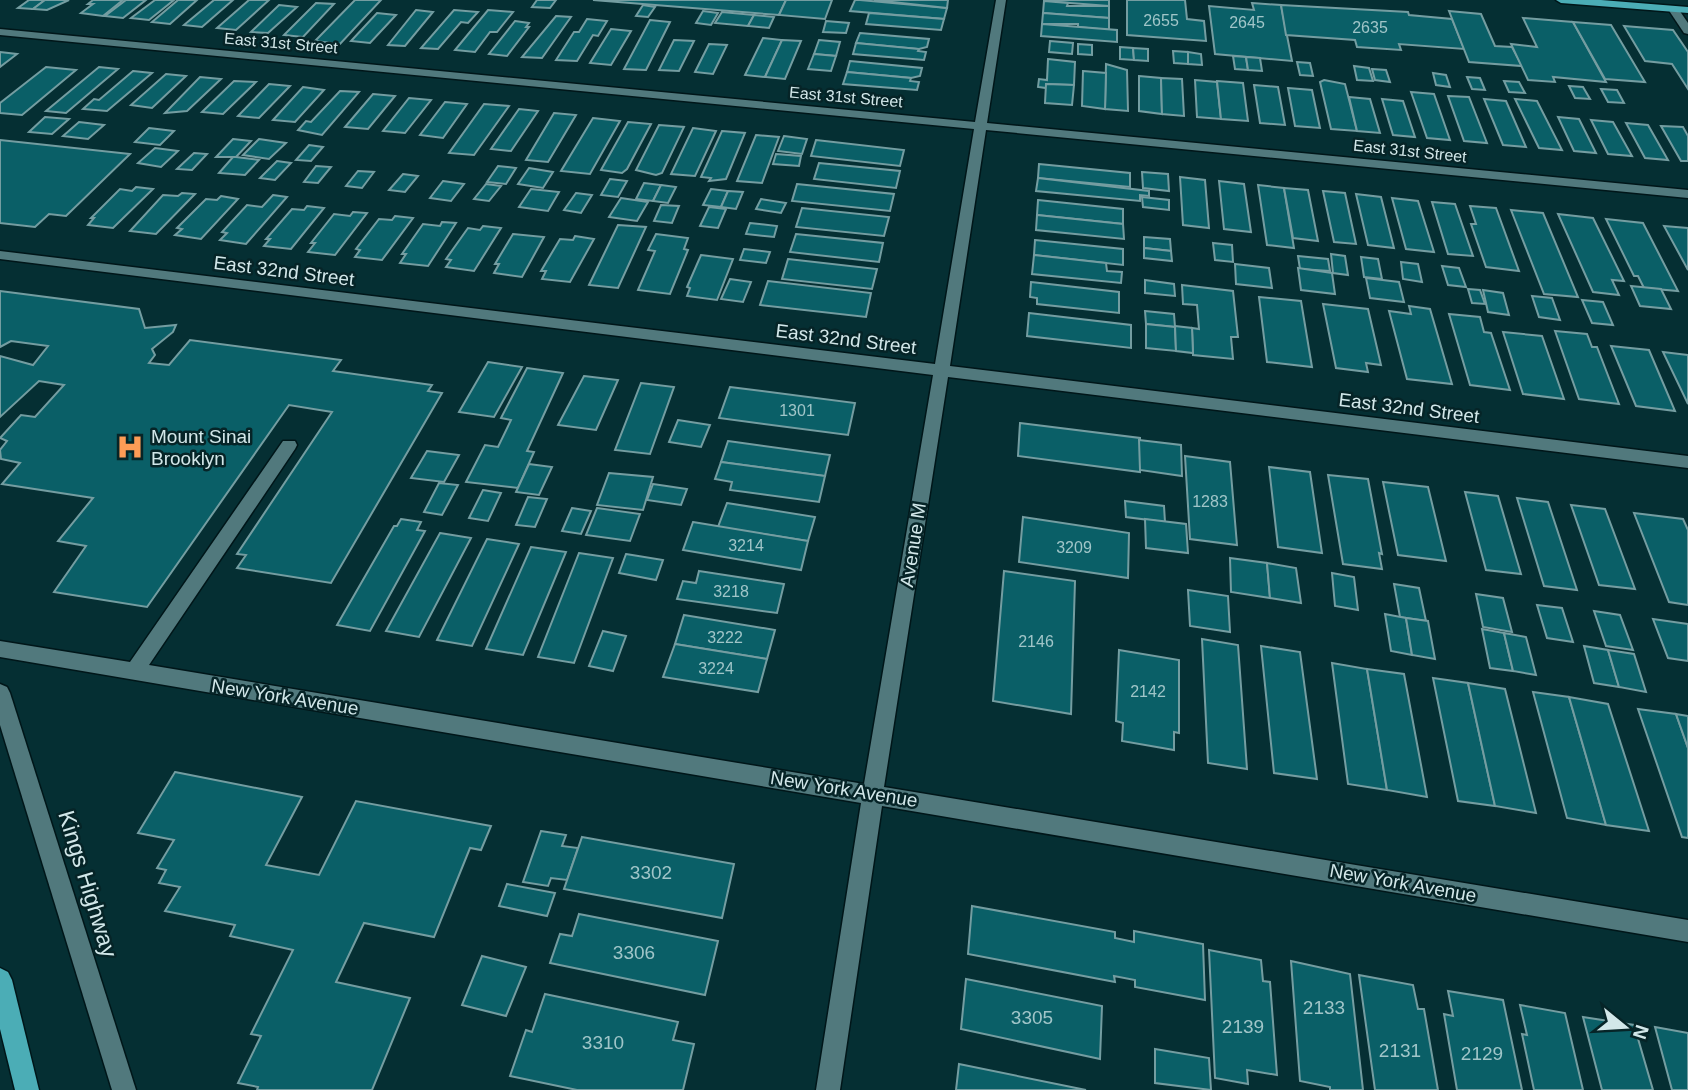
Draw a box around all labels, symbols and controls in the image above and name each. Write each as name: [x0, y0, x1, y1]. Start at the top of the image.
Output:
house number: 2655: [1143, 12, 1179, 29]
house number: 2645: [1229, 14, 1265, 31]
house number: 2635: [1352, 19, 1388, 36]
street label: East 31st Street: [224, 30, 339, 56]
street label: East 31st Street: [789, 84, 904, 110]
street label: East 31st Street: [1353, 137, 1468, 165]
street label: East 32nd Street: [212, 252, 356, 290]
street label: East 32nd Street: [774, 320, 918, 358]
street label: East 32nd Street: [1337, 389, 1481, 427]
house number: 1301: [779, 402, 815, 419]
place label: Mount Sinai Brooklyn: [151, 426, 251, 469]
hospital icon: Mount Sinai Brooklyn: [115, 432, 145, 462]
house number: 1283: [1192, 493, 1228, 510]
street label: Avenue M: [896, 501, 930, 589]
house number: 3214: [728, 537, 764, 554]
house number: 3209: [1056, 539, 1092, 556]
house number: 3218: [713, 583, 749, 600]
house number: 3222: [707, 629, 743, 646]
house number: 2146: [1018, 633, 1054, 650]
house number: 3224: [698, 660, 734, 677]
street label: New York Avenue: [210, 675, 360, 719]
house number: 2142: [1130, 683, 1166, 700]
street label: New York Avenue: [769, 767, 919, 811]
street label: Kings Highway: [53, 807, 123, 961]
street label: New York Avenue: [1328, 860, 1478, 906]
house number: 3302: [630, 862, 672, 883]
house number: 3306: [613, 942, 655, 963]
north arrow: [1590, 992, 1660, 1062]
house number: 2133: [1303, 997, 1345, 1018]
house number: 3305: [1011, 1007, 1053, 1028]
house number: 2139: [1222, 1016, 1264, 1037]
text: N: [1629, 1022, 1653, 1042]
house number: 3310: [582, 1032, 624, 1053]
house number: 2131: [1379, 1040, 1421, 1061]
house number: 2129: [1461, 1043, 1503, 1064]

